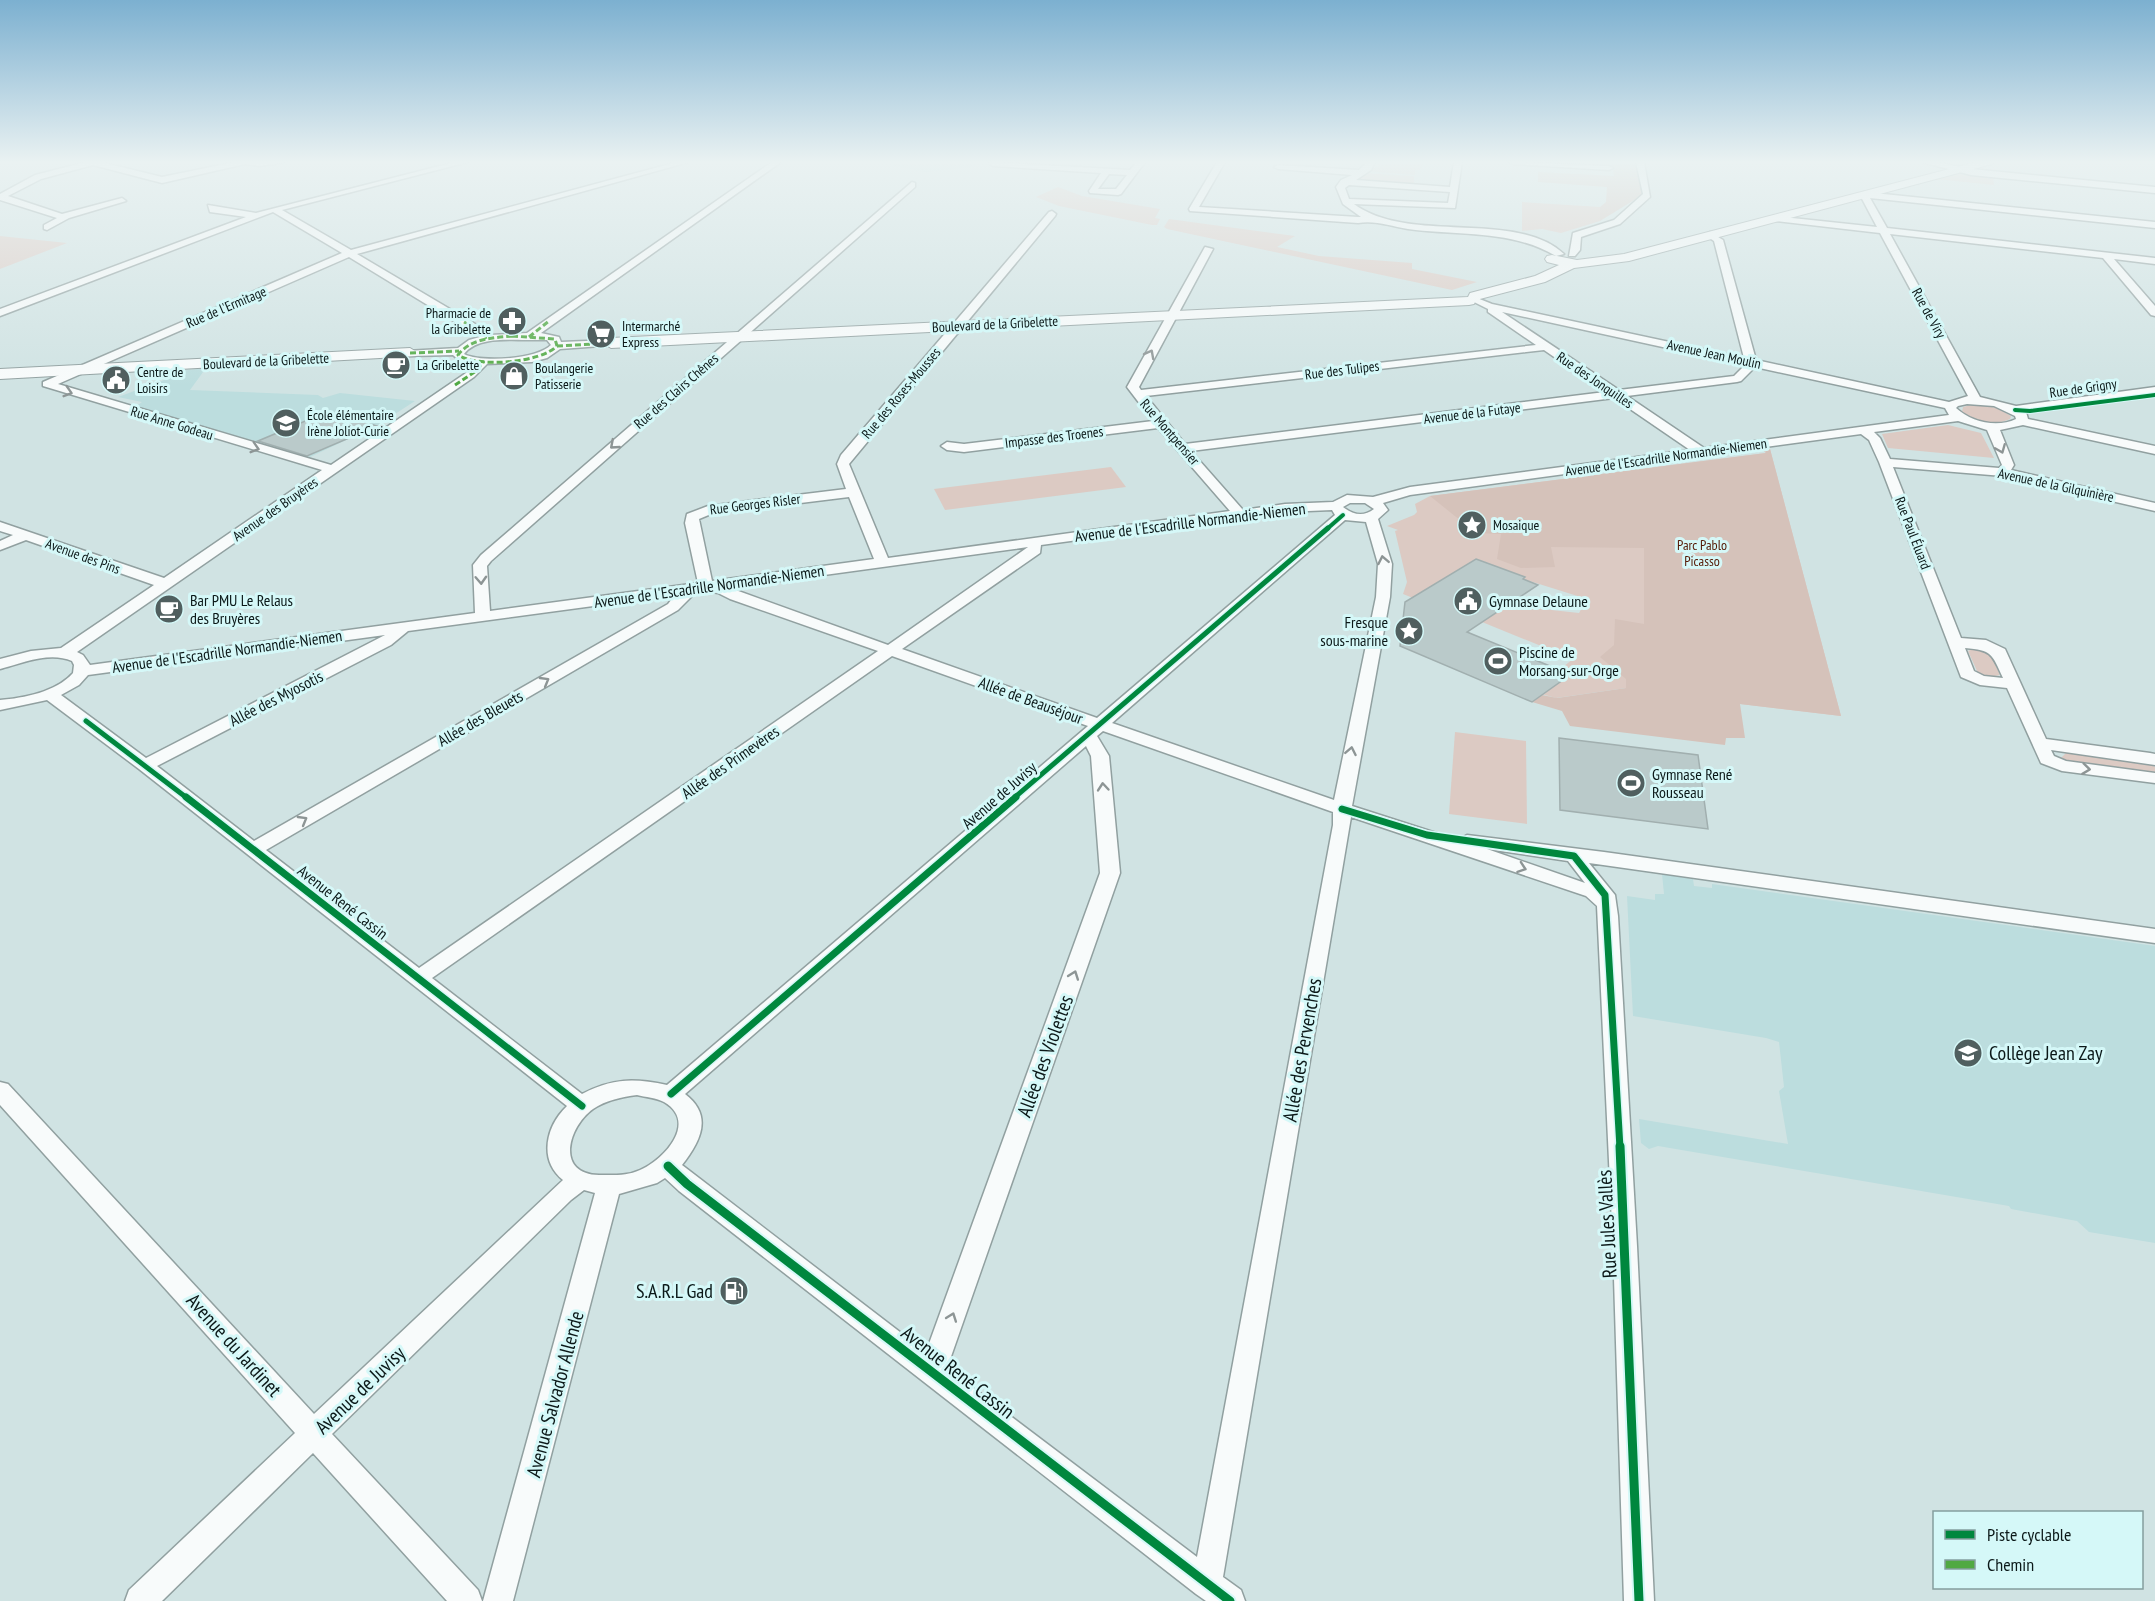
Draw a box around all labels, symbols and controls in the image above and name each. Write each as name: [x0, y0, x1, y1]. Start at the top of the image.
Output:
street label: Rue de l'Ermitage: [183, 282, 269, 332]
street label: Rue de Viry: [1908, 285, 1950, 342]
place label: Pharmacie de la Gribelette: [426, 304, 491, 338]
pharmacy icon: Pharmacie de la Gribelette: [496, 305, 528, 337]
street label: Boulevard de la Gribelette: [932, 312, 1059, 336]
place label: Intermarché Express: [622, 317, 680, 351]
supermarket icon: Intermarché Express: [585, 318, 617, 350]
street label: Avenue Jean Moulin: [1665, 335, 1763, 373]
street label: Rue des Roses-Mousses: [858, 343, 945, 442]
street label: Rue des Jonquilles: [1553, 348, 1637, 412]
street label: Boulevard de la Gribelette: [203, 349, 330, 373]
cafe icon: La Gribelette: [380, 349, 412, 381]
street label: Rue des Clairs Chênes: [630, 349, 722, 433]
one-way arrow: [1143, 350, 1154, 361]
place label: La Gribelette: [417, 356, 479, 374]
street label: Rue des Tulipes: [1304, 356, 1380, 383]
place label: Boulangerie Patisserie: [535, 359, 593, 393]
shop icon: Boulangerie Patisserie: [498, 360, 530, 392]
place label: Centre de Loisirs: [137, 363, 183, 397]
public building icon: Centre de Loisirs: [100, 364, 132, 396]
street label: Rue de Grigny: [2048, 374, 2118, 402]
one-way arrow: [62, 385, 73, 397]
street label: Rue Montpensier: [1136, 395, 1204, 469]
street label: Avenue de la Futaye: [1423, 398, 1522, 428]
street label: Rue Anne Godeau: [129, 402, 215, 444]
place label: École élémentaire Irène Joliot-Curie: [307, 406, 394, 440]
school or university icon: École élémentaire Irène Joliot-Curie: [270, 407, 302, 439]
street label: Impasse des Troenes: [1004, 422, 1104, 452]
street label: Avenue de l'Escadrille Normandie-Niemen: [1564, 434, 1768, 480]
one-way arrow: [610, 438, 621, 449]
one-way arrow: [249, 441, 259, 453]
one-way arrow: [1994, 443, 2006, 454]
street label: Avenue de la Gilquinière: [1996, 464, 2116, 506]
street label: Avenue des Bruyères: [229, 473, 321, 545]
street label: Rue Georges Risler: [709, 490, 801, 518]
street label: Rue Paul Éluard: [1891, 494, 1935, 572]
street label: Avenue de l'Escadrille Normandie-Niemen: [1074, 498, 1306, 546]
place icon: Mosaique: [1456, 509, 1488, 541]
place label: Mosaique: [1493, 516, 1539, 534]
street label: Avenue des Pins: [43, 534, 123, 578]
park label: Parc Pablo Picasso: [1677, 536, 1727, 570]
one-way arrow: [1377, 555, 1390, 565]
street label: Avenue de l'Escadrille Normandie-Niemen: [593, 560, 825, 612]
one-way arrow: [474, 575, 487, 584]
public building icon: Gymnase Delaune: [1452, 585, 1484, 617]
place label: Bar PMU Le Relaus des Bruyères: [190, 590, 293, 628]
place label: Gymnase Delaune: [1489, 591, 1588, 611]
cafe icon: Bar PMU Le Relaus des Bruyères: [153, 593, 185, 625]
place label: Fresque sous-marine: [1320, 612, 1388, 650]
place icon: Fresque sous-marine: [1393, 615, 1425, 647]
street label: Avenue de l'Escadrille Normandie-Niemen: [111, 625, 343, 677]
place label: Piscine de Morsang-sur-Orge: [1519, 642, 1619, 680]
sports icon: Piscine de Morsang-sur-Orge: [1482, 645, 1514, 677]
street label: Allée des Myosotis: [226, 666, 326, 730]
street label: Allée de Beauséjour: [976, 672, 1086, 728]
one-way arrow: [539, 677, 549, 688]
street label: Allée des Bleuets: [434, 686, 526, 750]
street label: Allée des Primevères: [677, 721, 783, 803]
one-way arrow: [1344, 747, 1357, 757]
street label: Avenue de Juvisy: [957, 757, 1041, 833]
one-way arrow: [2081, 763, 2090, 775]
place label: Gymnase René Rousseau: [1652, 764, 1732, 802]
sports icon: Gymnase René Rousseau: [1615, 767, 1647, 799]
one-way arrow: [1097, 783, 1110, 792]
one-way arrow: [297, 816, 307, 828]
street label: Avenue René Cassin: [294, 860, 392, 944]
one-way arrow: [1516, 861, 1526, 874]
one-way arrow: [1066, 971, 1079, 981]
street label: Allée des Pervenches: [1277, 976, 1327, 1124]
street label: Allée des Violettes: [1011, 991, 1079, 1121]
school or university icon: Collège Jean Zay: [1952, 1037, 1984, 1069]
place label: Collège Jean Zay: [1989, 1040, 2103, 1066]
street label: Rue Jules Vallès: [1591, 1169, 1623, 1279]
fuel station icon: S.A.R.L Gad: [718, 1275, 750, 1307]
place label: S.A.R.L Gad: [636, 1278, 713, 1304]
street label: Avenue du Jardinet: [181, 1288, 288, 1402]
street label: Avenue Salvador Allende: [520, 1308, 590, 1480]
one-way arrow: [944, 1312, 957, 1323]
street label: Avenue René Cassin: [896, 1320, 1020, 1424]
street label: Avenue de Juvisy: [309, 1340, 411, 1440]
legend: [1933, 1511, 2143, 1589]
text: Piste cyclable: [1987, 1523, 2071, 1546]
text: Chemin: [1987, 1553, 2034, 1576]

